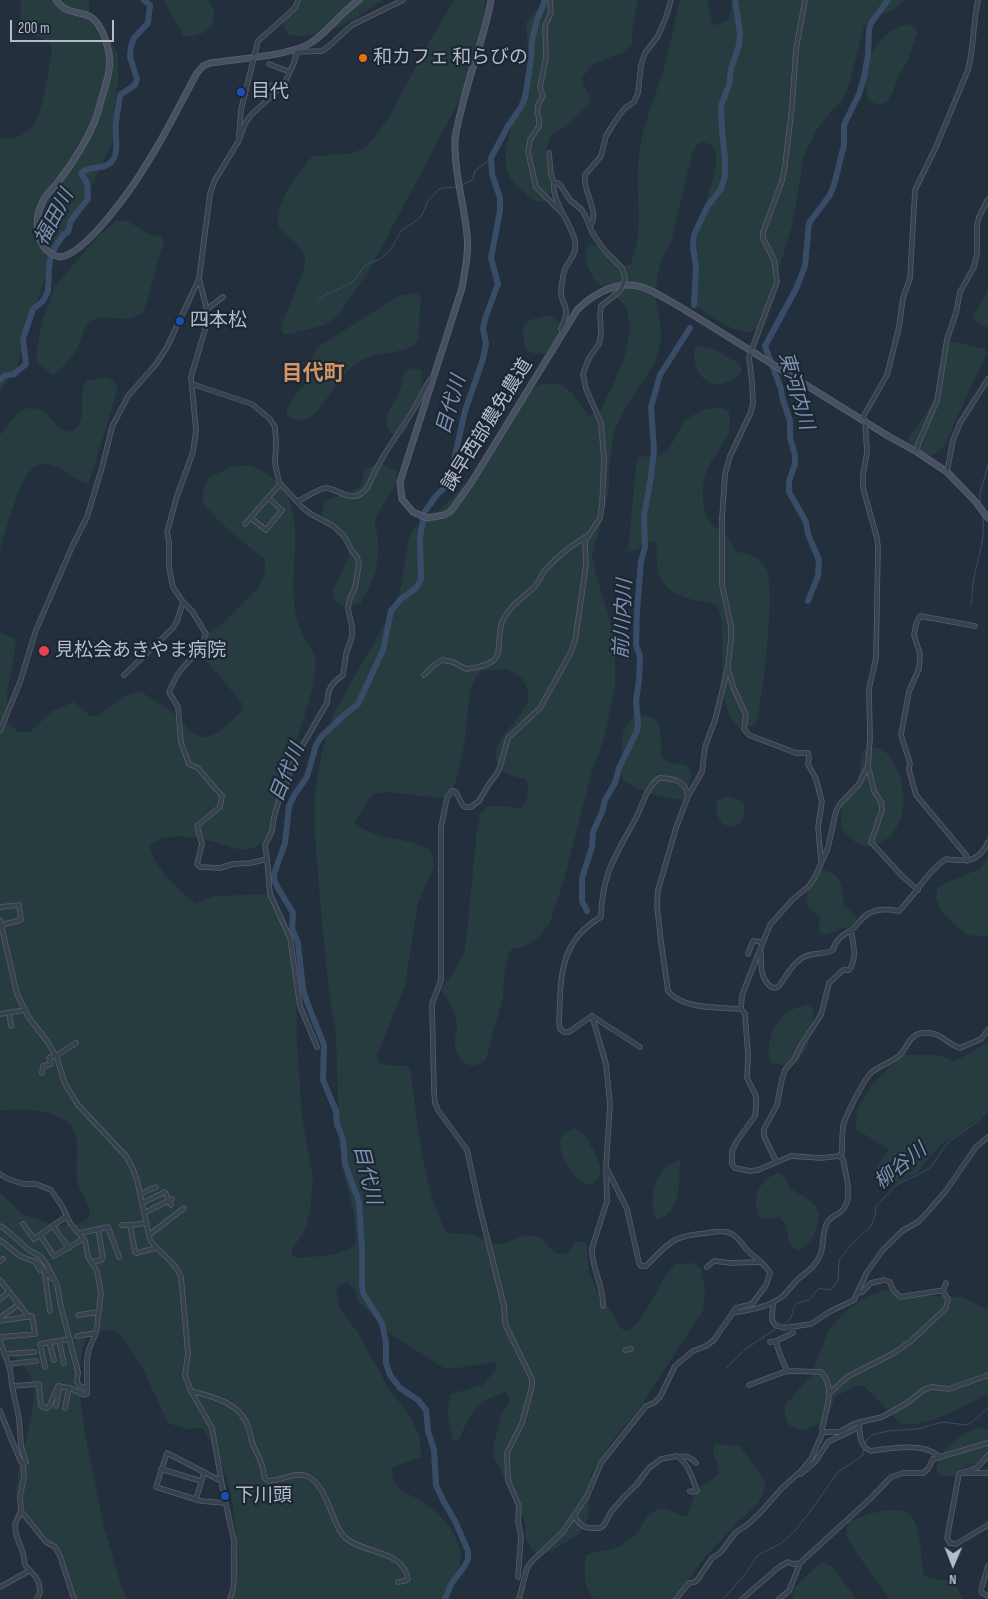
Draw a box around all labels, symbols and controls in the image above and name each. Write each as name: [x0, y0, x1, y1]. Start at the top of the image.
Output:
scale bar: [12, 10, 116, 42]
text: 200 m: [18, 19, 50, 38]
place label: 和カフェ 和らびの: [373, 47, 528, 69]
marker: 和カフェ 和らびの: [357, 52, 369, 64]
place label: 目代: [251, 81, 289, 103]
marker: 目代: [235, 86, 247, 98]
water label: 福田川: [30, 186, 80, 250]
place label: 四本松: [190, 310, 247, 332]
marker: 四本松: [174, 315, 186, 327]
water label: 東河内川: [772, 349, 818, 433]
street label: 諫早西部農免農道: [438, 355, 538, 495]
district label: 目代町: [282, 362, 344, 388]
water label: 目代川: [432, 373, 472, 437]
water label: 前川内川: [610, 578, 638, 660]
place label: 見松会あきやま病院: [55, 640, 226, 662]
marker: 見松会あきやま病院: [37, 644, 51, 658]
water label: 目代川: [266, 741, 310, 805]
water label: 柳谷川: [870, 1139, 932, 1195]
water label: 目代川: [347, 1143, 385, 1207]
place label: 下川頭: [235, 1485, 292, 1507]
marker: 下川頭: [219, 1490, 231, 1502]
north arrow: [928, 1539, 978, 1589]
text: N: [949, 1571, 957, 1588]

